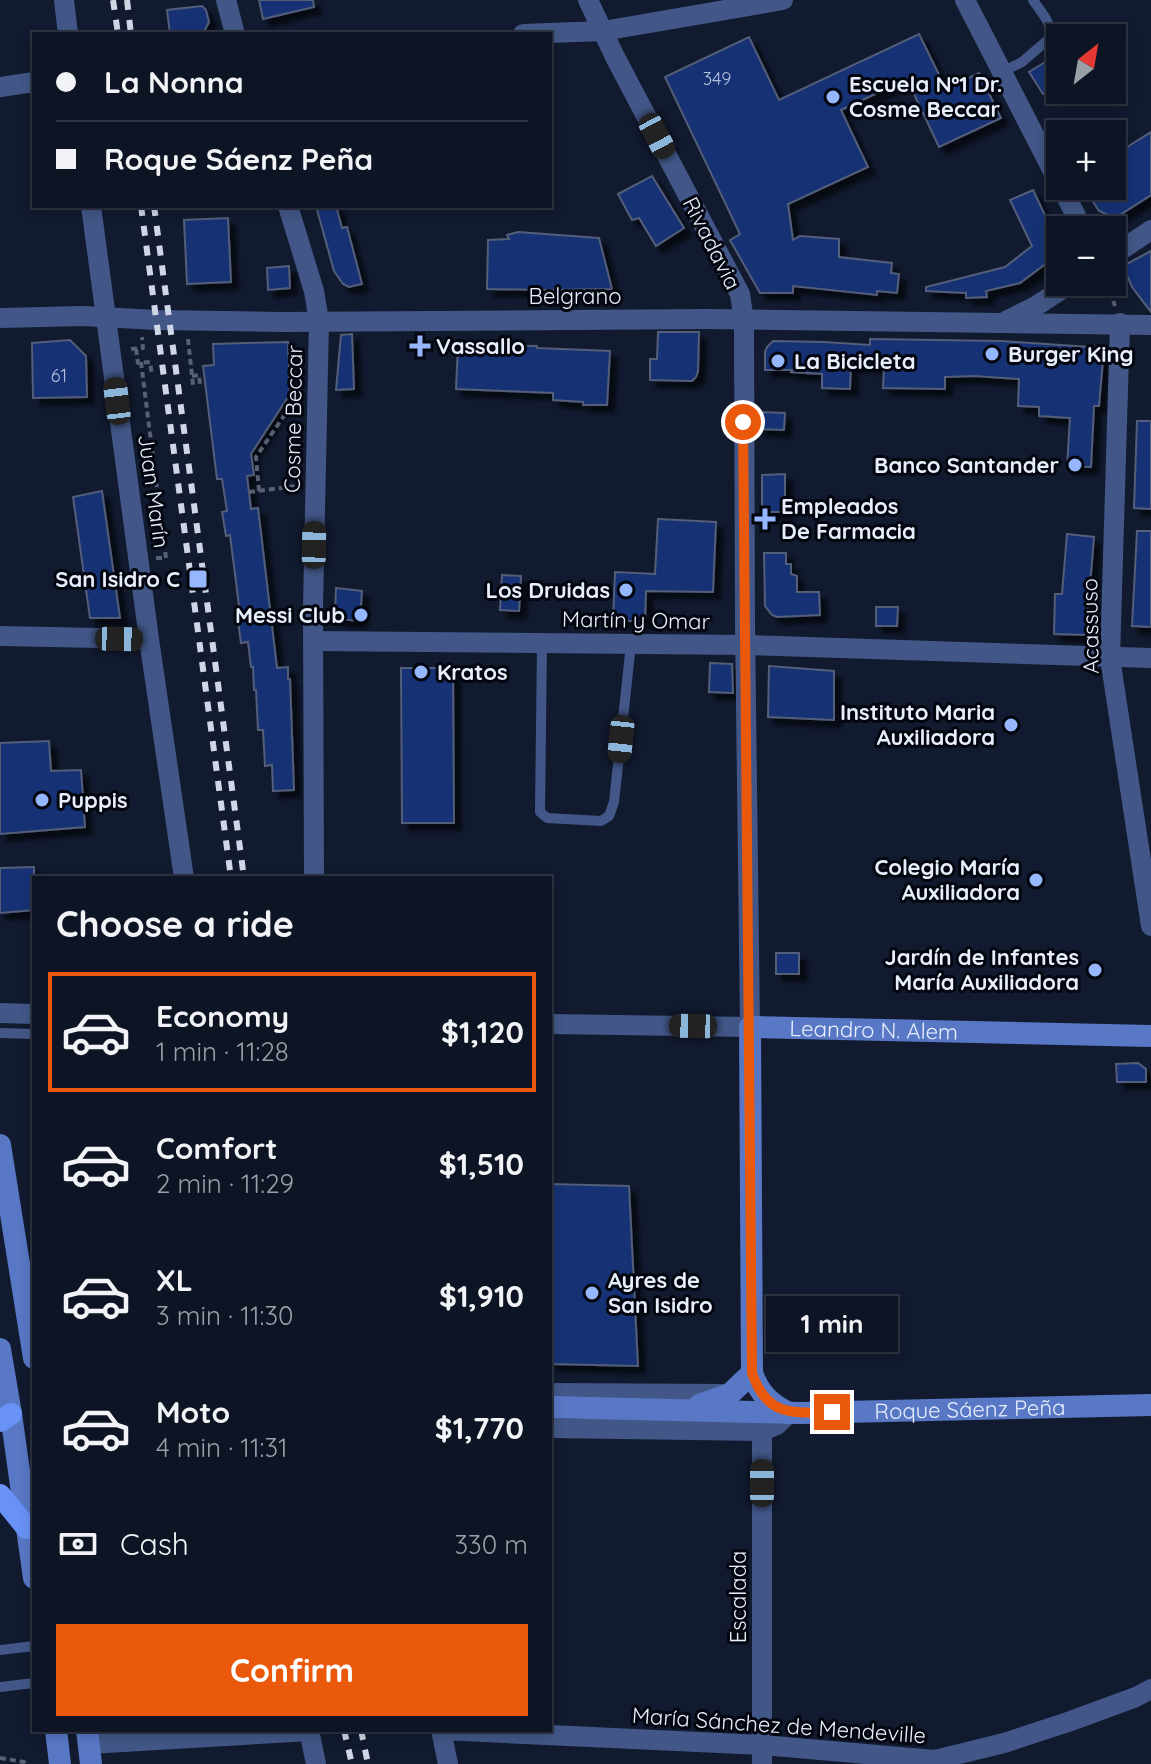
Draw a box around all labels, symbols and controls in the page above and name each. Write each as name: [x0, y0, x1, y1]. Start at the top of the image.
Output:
north arrow: [1046, 24, 1126, 104]
map controls: [1046, 24, 1126, 296]
text: La Nonna: [104, 63, 243, 101]
house number: 349: [703, 67, 731, 90]
place label: Escuela Nº1 Dr. Cosme Beccar: [849, 70, 1002, 123]
marker: Escuela Nº1 Dr. Cosme Beccar: [824, 88, 842, 106]
car: [635, 109, 679, 163]
button: +: [1046, 120, 1126, 200]
text: Roque Sáenz Peña: [104, 140, 373, 178]
street label: Rivadavia: [677, 192, 747, 294]
button: −: [1046, 216, 1126, 296]
street label: Belgrano: [529, 282, 621, 310]
place label: Vassallo: [436, 332, 525, 360]
marker: Vassallo: [411, 337, 429, 355]
place label: Burger King: [1008, 340, 1134, 368]
street label: Cosme Beccar: [278, 344, 308, 493]
marker: Burger King: [983, 345, 1001, 363]
place label: La Bicicleta: [794, 347, 916, 375]
marker: La Bicicleta: [769, 352, 787, 370]
house number: 61: [51, 364, 67, 387]
car: [102, 376, 132, 426]
route start: [725, 404, 761, 440]
street label: Juan Marín: [132, 432, 176, 550]
place label: Banco Santander: [874, 451, 1059, 479]
marker: Banco Santander: [1066, 456, 1084, 474]
place label: Empleados De Farmacia: [781, 492, 916, 545]
marker: Empleados De Farmacia: [756, 510, 774, 528]
car: [302, 521, 326, 569]
place label: San Isidro C: [55, 565, 180, 593]
marker: San Isidro C: [187, 568, 209, 590]
place label: Los Druidas: [486, 576, 610, 604]
street label: Acassuso: [1075, 578, 1105, 674]
marker: Los Druidas: [617, 581, 635, 599]
place label: Messi Club: [235, 601, 345, 629]
street label: Martín y Omar: [562, 605, 711, 635]
marker: Messi Club: [352, 606, 370, 624]
car: [95, 627, 143, 651]
place label: Kratos: [437, 658, 508, 686]
marker: Kratos: [412, 663, 430, 681]
place label: Instituto Maria Auxiliadora: [840, 698, 995, 751]
car: [607, 714, 635, 764]
marker: Instituto Maria Auxiliadora: [1002, 716, 1020, 734]
place label: Puppis: [58, 786, 128, 814]
marker: Puppis: [33, 791, 51, 809]
place label: Colegio María Auxiliadora: [874, 853, 1020, 906]
marker: Colegio María Auxiliadora: [1027, 871, 1045, 889]
text: Choose a ride: [56, 901, 294, 946]
place label: Jardín de Infantes María Auxiliadora: [885, 943, 1079, 996]
marker: Jardín de Infantes María Auxiliadora: [1086, 961, 1104, 979]
icon: car: [60, 996, 132, 1068]
text: Economy: [156, 997, 289, 1035]
text: $1,120: [441, 1013, 524, 1051]
car: [669, 1014, 717, 1038]
street label: Leandro N. Alem: [789, 1014, 958, 1046]
text: 1 min · 11:28: [156, 1035, 289, 1068]
icon: car: [60, 1128, 132, 1200]
text: Comfort: [156, 1129, 277, 1167]
text: $1,510: [439, 1145, 524, 1183]
text: 2 min · 11:29: [156, 1167, 294, 1200]
icon: car: [60, 1260, 132, 1332]
text: XL: [156, 1261, 193, 1299]
place label: Ayres de San Isidro: [608, 1266, 713, 1319]
text: $1,910: [439, 1277, 524, 1315]
marker: Ayres de San Isidro: [583, 1284, 601, 1302]
callout: 1 min: [766, 1296, 898, 1352]
text: 3 min · 11:30: [156, 1299, 294, 1332]
text: 1 min: [801, 1307, 864, 1340]
icon: car: [60, 1392, 132, 1464]
text: Moto: [156, 1393, 230, 1431]
street label: Roque Sáenz Peña: [874, 1393, 1066, 1425]
route end: [814, 1394, 850, 1430]
text: $1,770: [435, 1409, 524, 1447]
text: 4 min · 11:31: [156, 1431, 288, 1464]
car: [750, 1459, 774, 1507]
icon: cash: [56, 1522, 100, 1566]
text: Cash: [120, 1525, 189, 1563]
text: 330 m: [454, 1528, 528, 1561]
street label: Escalada: [724, 1551, 752, 1643]
button: Confirm: [56, 1624, 528, 1716]
street label: María Sánchez de Mendeville: [631, 1701, 927, 1749]

